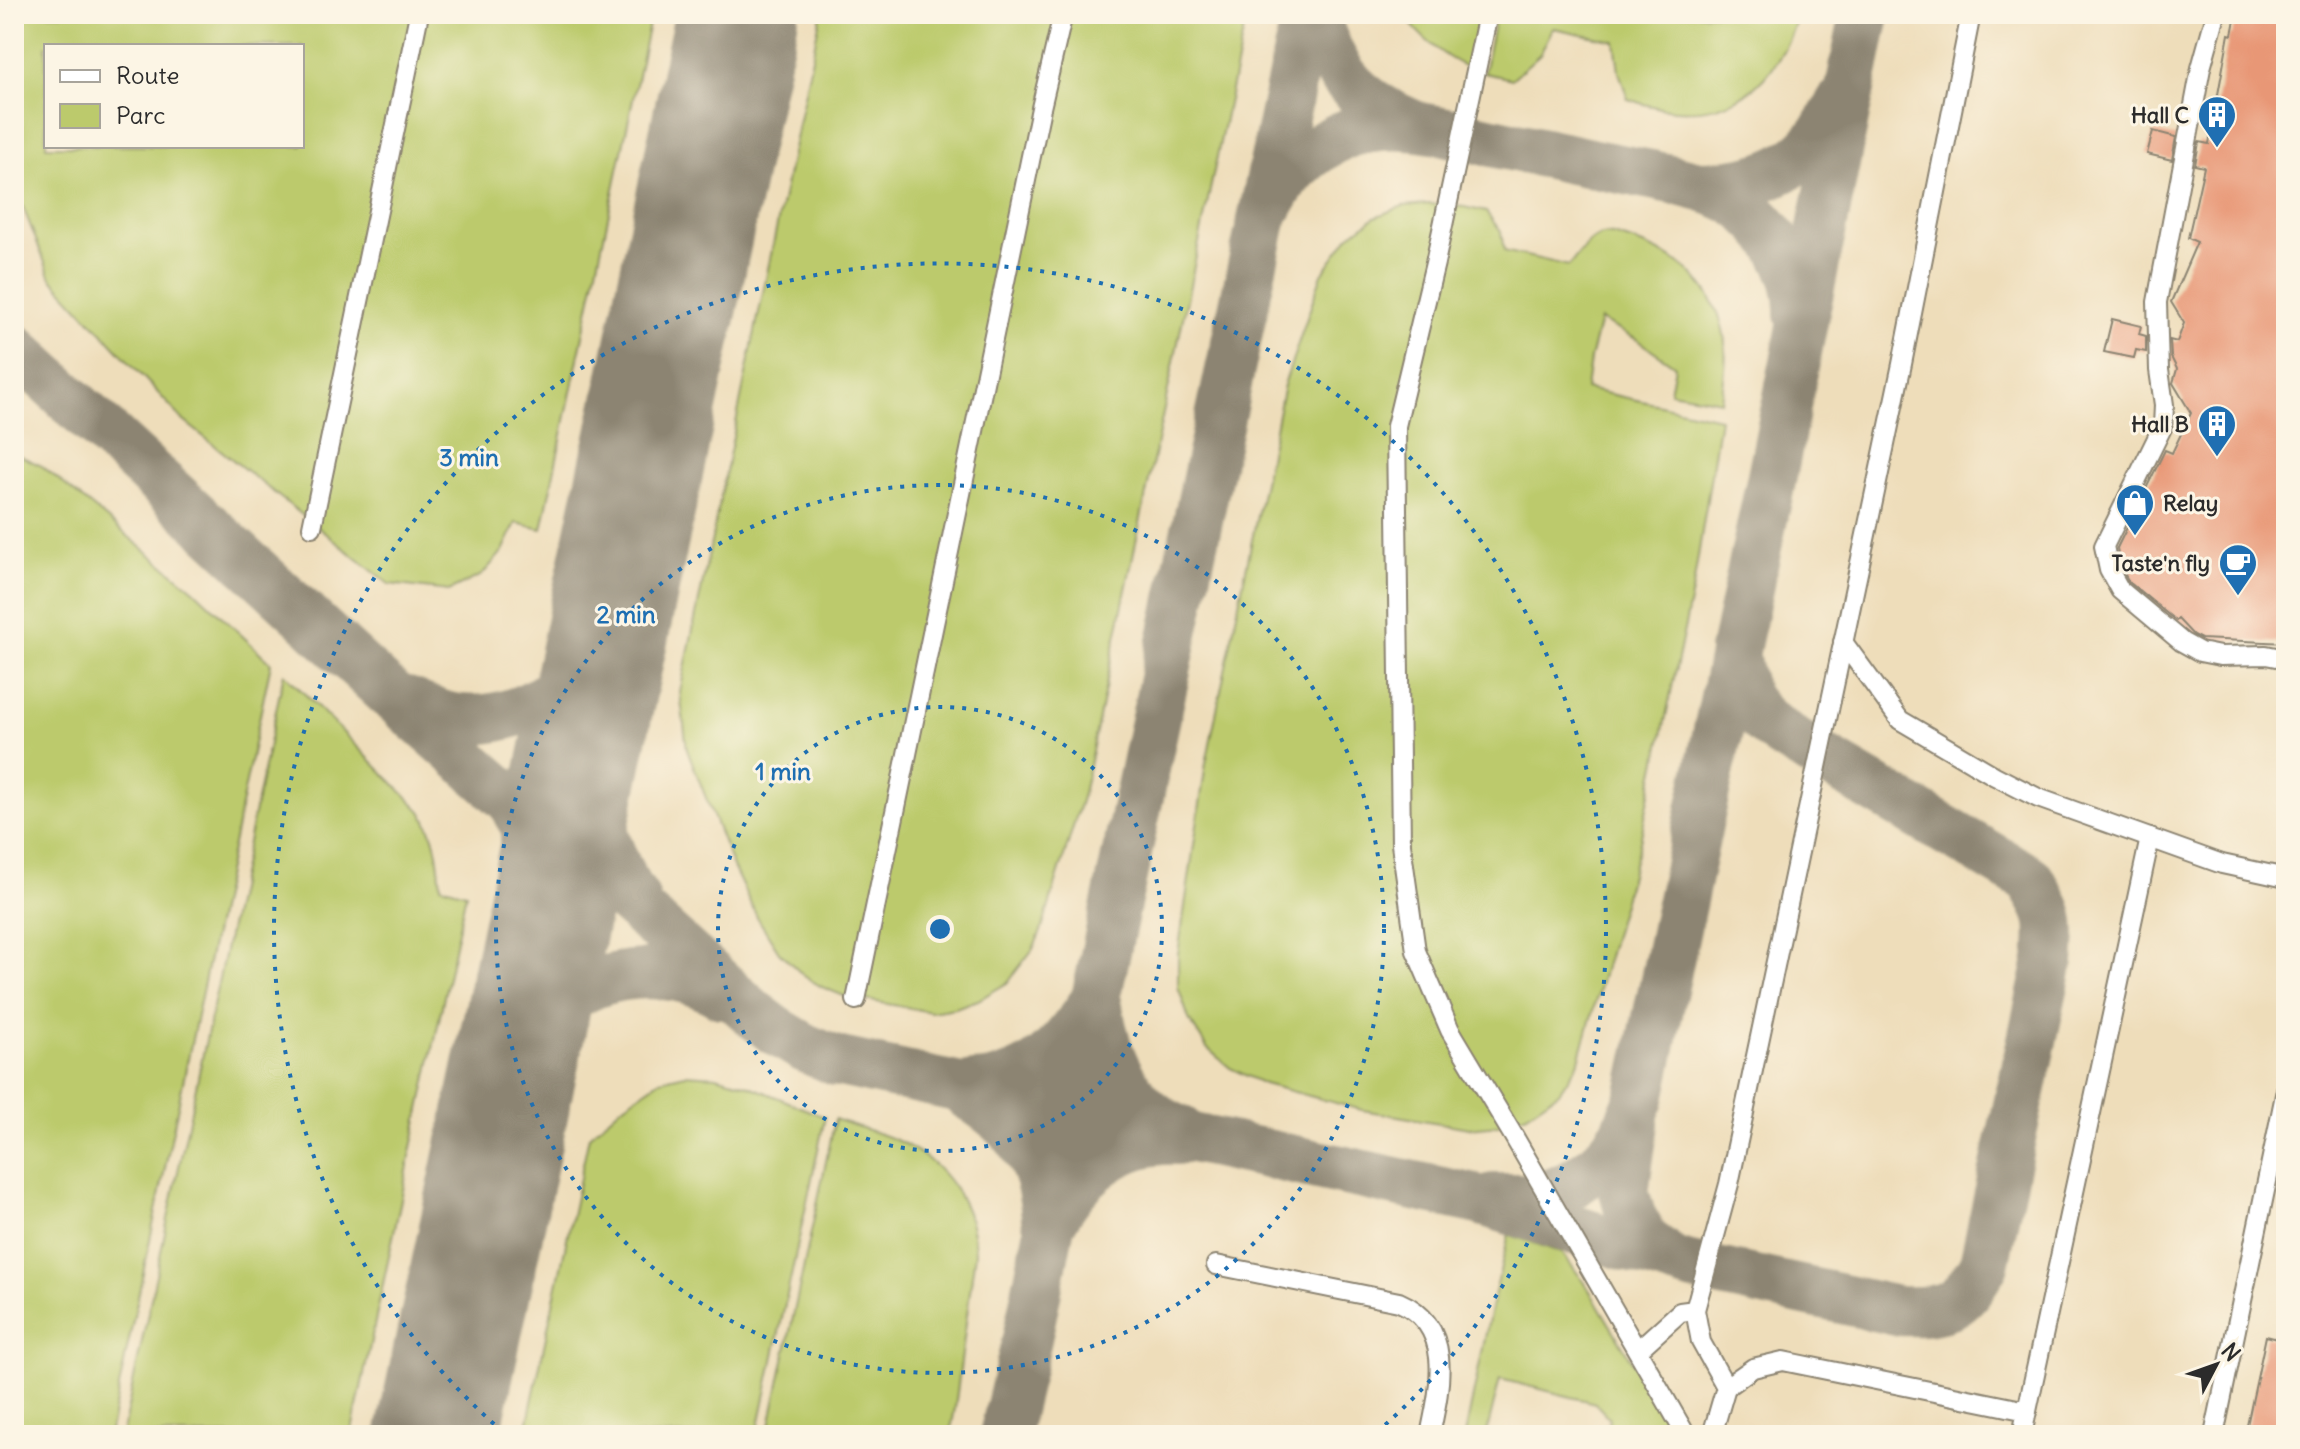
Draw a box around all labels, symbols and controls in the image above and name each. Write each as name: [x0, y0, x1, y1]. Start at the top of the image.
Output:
legend: [44, 44, 304, 148]
text: Route: [116, 60, 179, 90]
building icon: Hall C: [2196, 94, 2238, 149]
text: Parc: [116, 100, 165, 130]
place label: Hall C: [2131, 101, 2190, 129]
building icon: Hall B: [2196, 403, 2238, 458]
place label: Hall B: [2131, 410, 2189, 438]
text: 3 min: [439, 442, 499, 472]
shop icon: Relay: [2114, 482, 2156, 537]
place label: Relay: [2163, 489, 2218, 517]
cafe icon: Taste'n fly: [2217, 542, 2259, 597]
place label: Taste'n fly: [2112, 549, 2210, 577]
text: 2 min: [596, 599, 656, 629]
text: 1 min: [755, 756, 811, 786]
centre of rings: [926, 915, 954, 943]
north arrow: [2176, 1325, 2256, 1405]
text: N: [2216, 1337, 2247, 1367]

